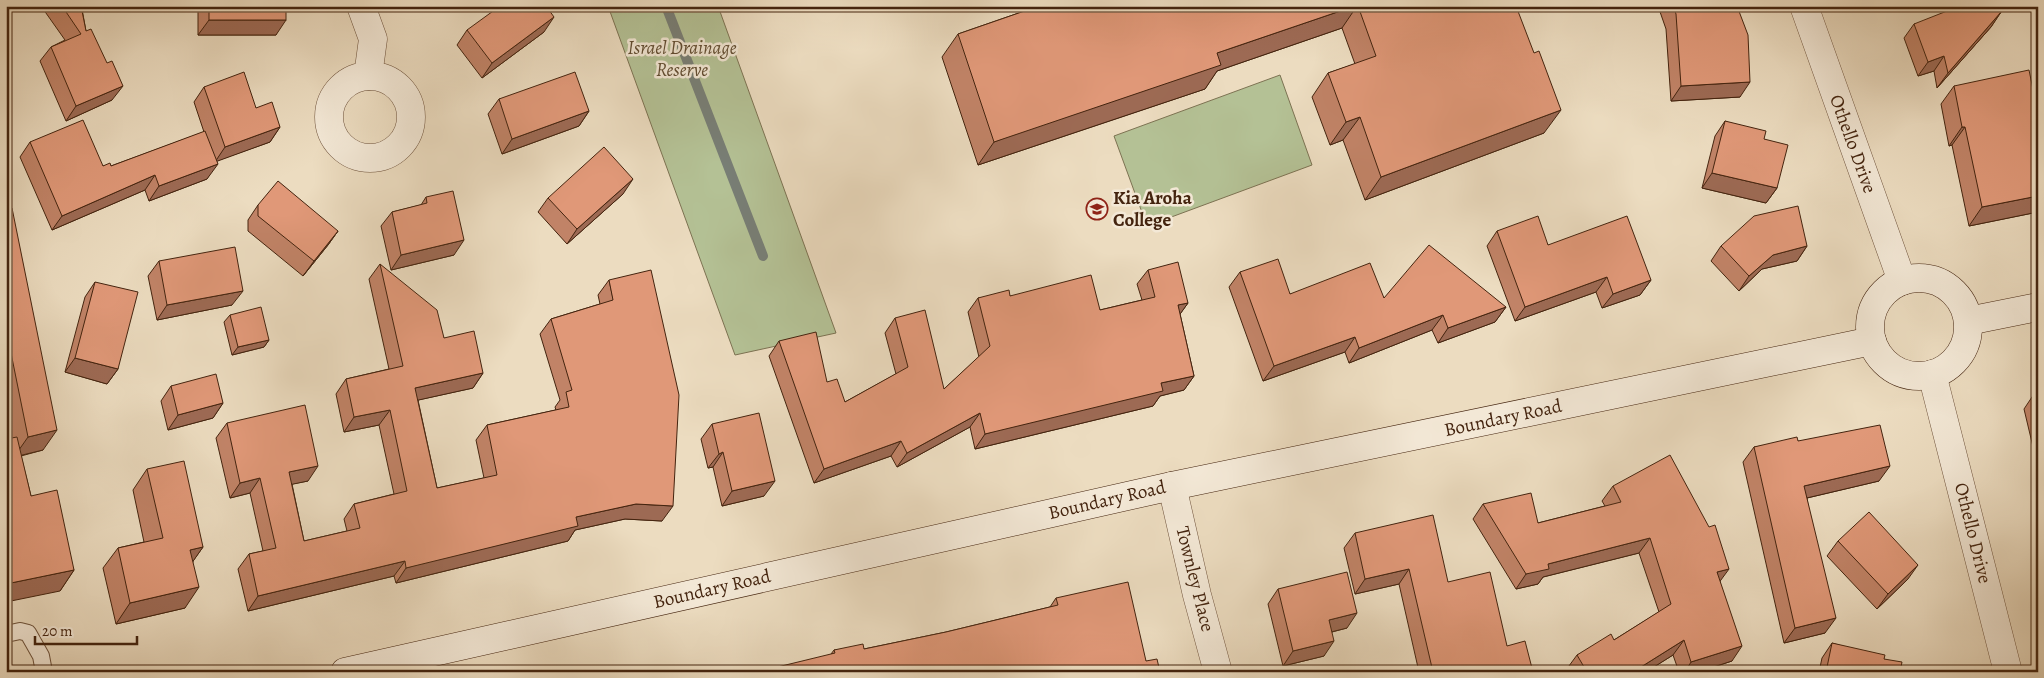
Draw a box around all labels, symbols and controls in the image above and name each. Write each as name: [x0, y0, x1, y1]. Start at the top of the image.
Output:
park label: Israel Drainage Reserve: [628, 35, 737, 83]
street label: Othello Drive: [1823, 91, 1883, 197]
place label: Kia Aroha College: [1113, 185, 1193, 233]
school or university icon: Kia Aroha College: [1085, 197, 1109, 221]
street label: Boundary Road: [1442, 393, 1565, 443]
street label: Boundary Road: [1046, 474, 1169, 526]
street label: Othello Drive: [1948, 480, 1998, 586]
street label: Townley Place: [1169, 524, 1221, 634]
street label: Boundary Road: [651, 563, 774, 615]
scale bar: [35, 613, 138, 645]
text: 20 m: [42, 621, 73, 641]

